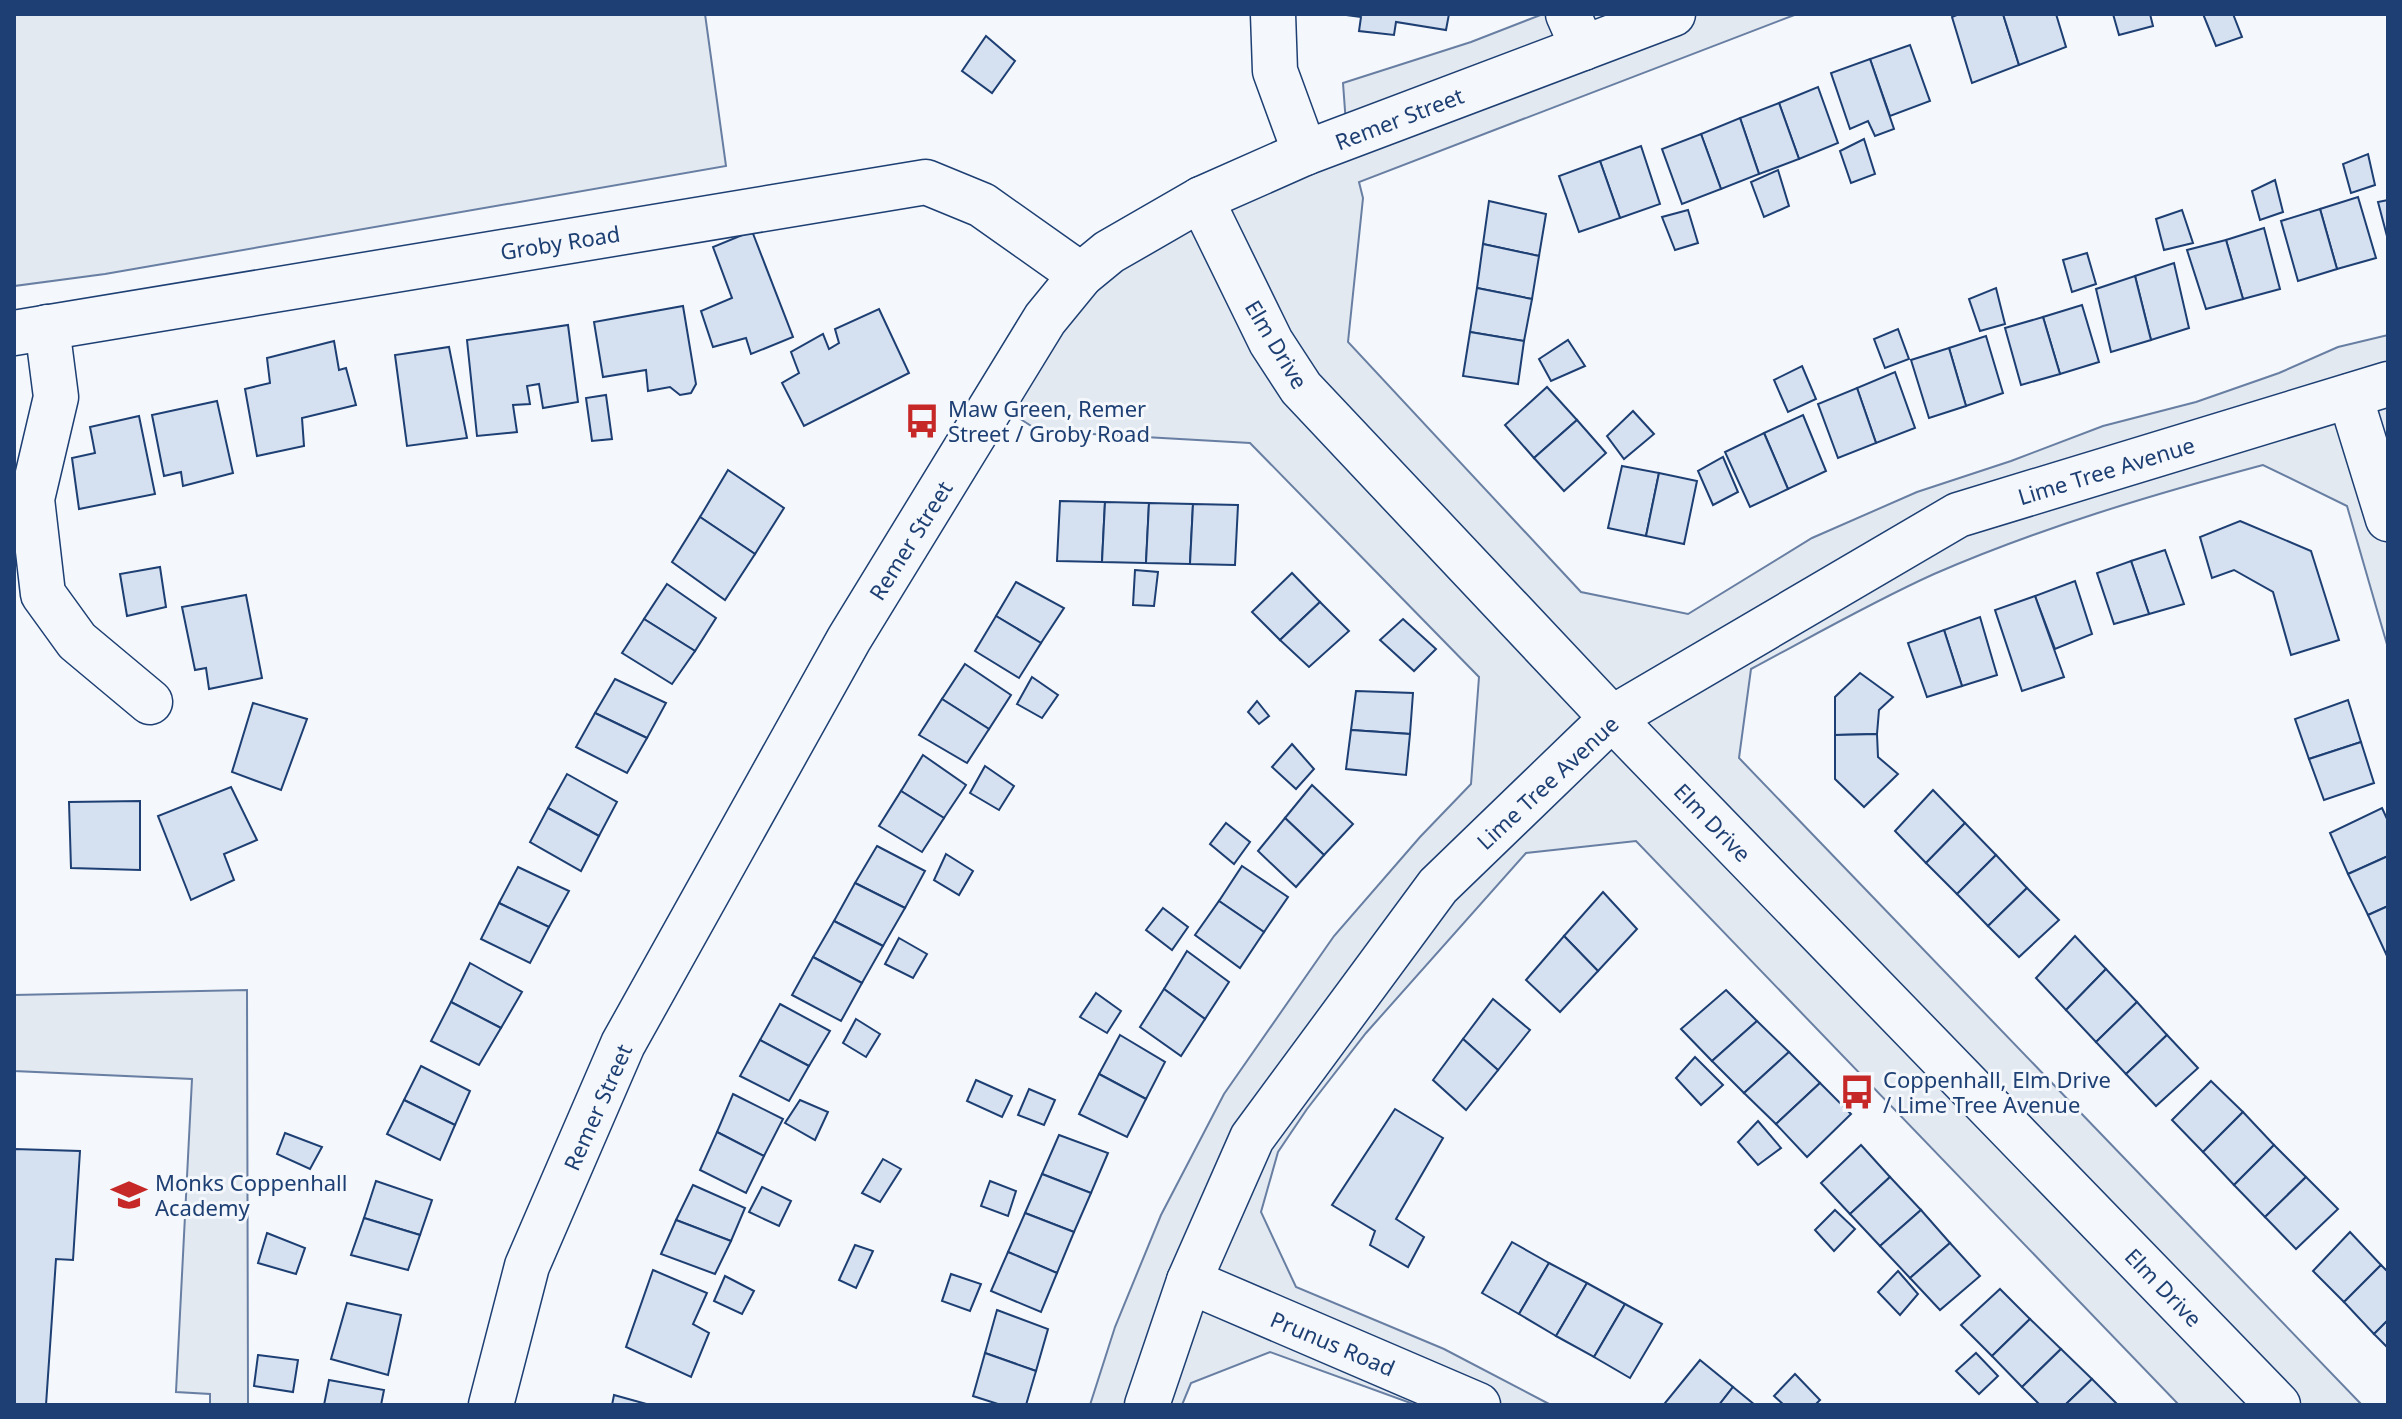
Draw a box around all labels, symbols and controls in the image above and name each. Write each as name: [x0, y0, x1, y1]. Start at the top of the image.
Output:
street label: Remer Street: [1330, 80, 1468, 156]
street label: Groby Road: [498, 218, 622, 266]
street label: Elm Drive: [1239, 294, 1315, 394]
place label: Maw Green, Remer Street / Groby Road: [948, 393, 1150, 448]
bus stop icon: Maw Green, Remer Street / Groby Road: [903, 402, 941, 440]
street label: Lime Tree Avenue: [2014, 429, 2198, 511]
street label: Remer Street: [861, 475, 959, 605]
street label: Lime Tree Avenue: [1470, 708, 1624, 856]
street label: Elm Drive: [1668, 776, 1758, 868]
street label: Remer Street: [556, 1039, 638, 1175]
place label: Coppenhall, Elm Drive / Lime Tree Avenue: [1883, 1064, 2111, 1119]
bus stop icon: Coppenhall, Elm Drive / Lime Tree Avenue: [1838, 1073, 1876, 1111]
place label: Monks Coppenhall Academy: [155, 1167, 347, 1222]
school or university icon: Monks Coppenhall Academy: [110, 1176, 148, 1214]
street label: Elm Drive: [2119, 1241, 2209, 1333]
street label: Prunus Road: [1266, 1303, 1400, 1383]

